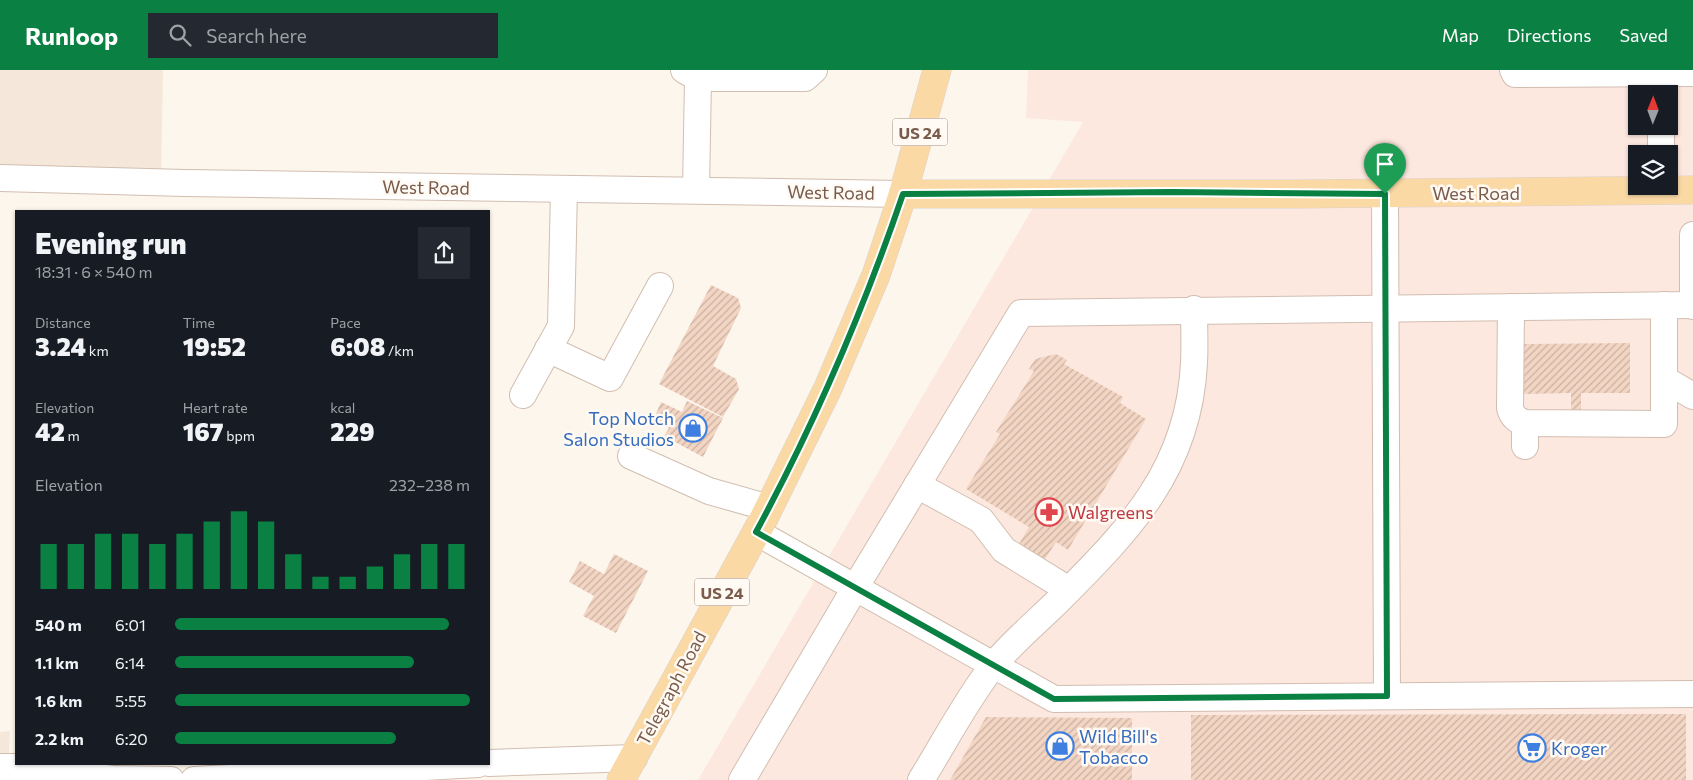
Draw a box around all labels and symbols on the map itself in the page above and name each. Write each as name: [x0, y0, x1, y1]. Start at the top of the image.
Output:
north arrow: [1628, 85, 1678, 135]
road number: US 24: [892, 118, 948, 146]
pin: [1364, 143, 1406, 194]
street label: West Road: [382, 175, 470, 199]
street label: West Road: [787, 180, 875, 204]
street label: West Road: [1432, 182, 1520, 204]
place label: Top Notch Salon Studios: [563, 407, 674, 450]
shop icon: Top Notch Salon Studios: [678, 413, 708, 443]
pharmacy icon: Walgreens: [1034, 497, 1064, 527]
place label: Walgreens: [1068, 501, 1154, 523]
road number: US 24: [694, 578, 750, 606]
street label: Telegraph Road: [632, 627, 710, 749]
place label: Wild Bill's Tobacco: [1079, 725, 1158, 768]
shop icon: Wild Bill's Tobacco: [1045, 731, 1075, 761]
supermarket icon: Kroger: [1517, 733, 1547, 763]
place label: Kroger: [1551, 737, 1607, 759]

